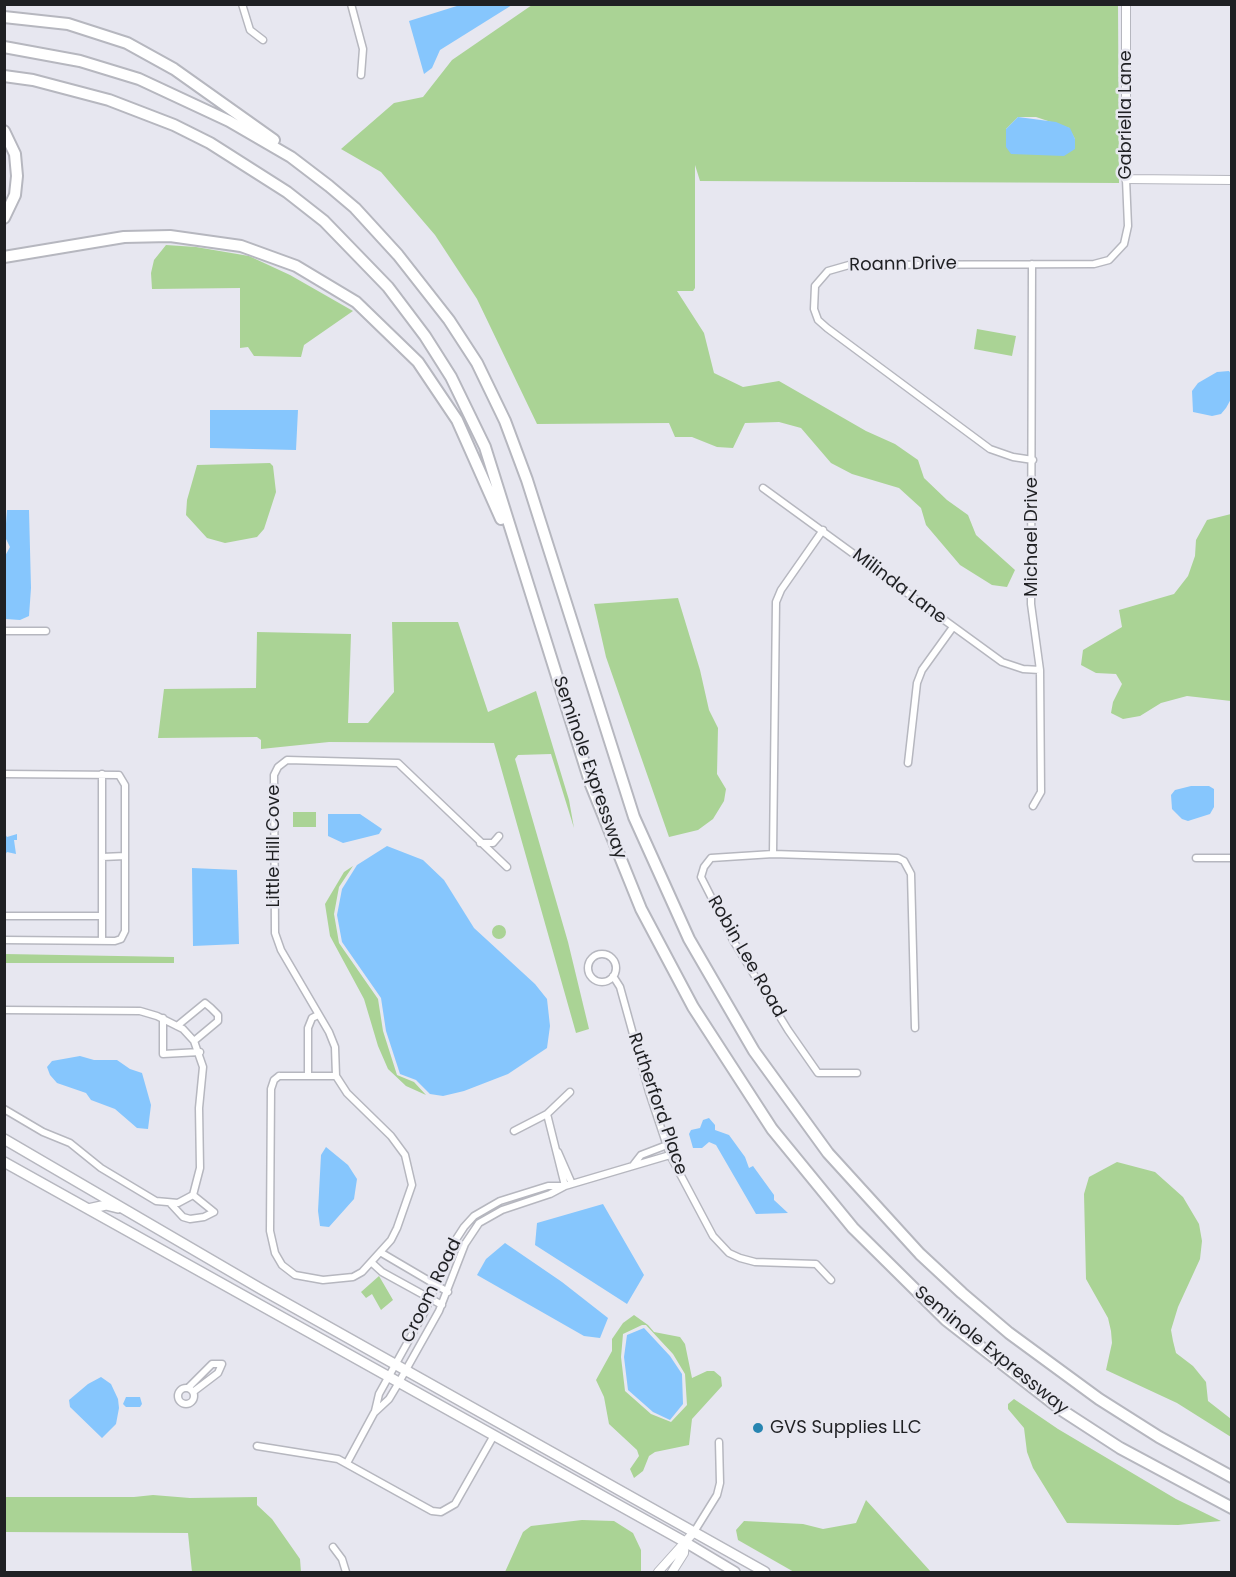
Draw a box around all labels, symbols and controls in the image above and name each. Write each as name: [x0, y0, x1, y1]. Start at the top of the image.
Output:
street label: Gabriella Lane: [1115, 50, 1137, 180]
street label: Roann Drive: [849, 253, 957, 277]
street label: Michael Drive: [1021, 477, 1043, 597]
street label: Milinda Lane: [848, 545, 950, 629]
street label: Seminole Expressway: [548, 674, 630, 862]
street label: Little Hill Cove: [263, 785, 285, 907]
street label: Robin Lee Road: [702, 892, 790, 1022]
street label: Rutherford Place: [623, 1030, 691, 1178]
street label: Croom Road: [397, 1235, 467, 1347]
street label: Seminole Expressway: [910, 1282, 1072, 1420]
place label: GVS Supplies LLC: [770, 1417, 922, 1439]
marker: GVS Supplies LLC: [751, 1421, 765, 1435]

